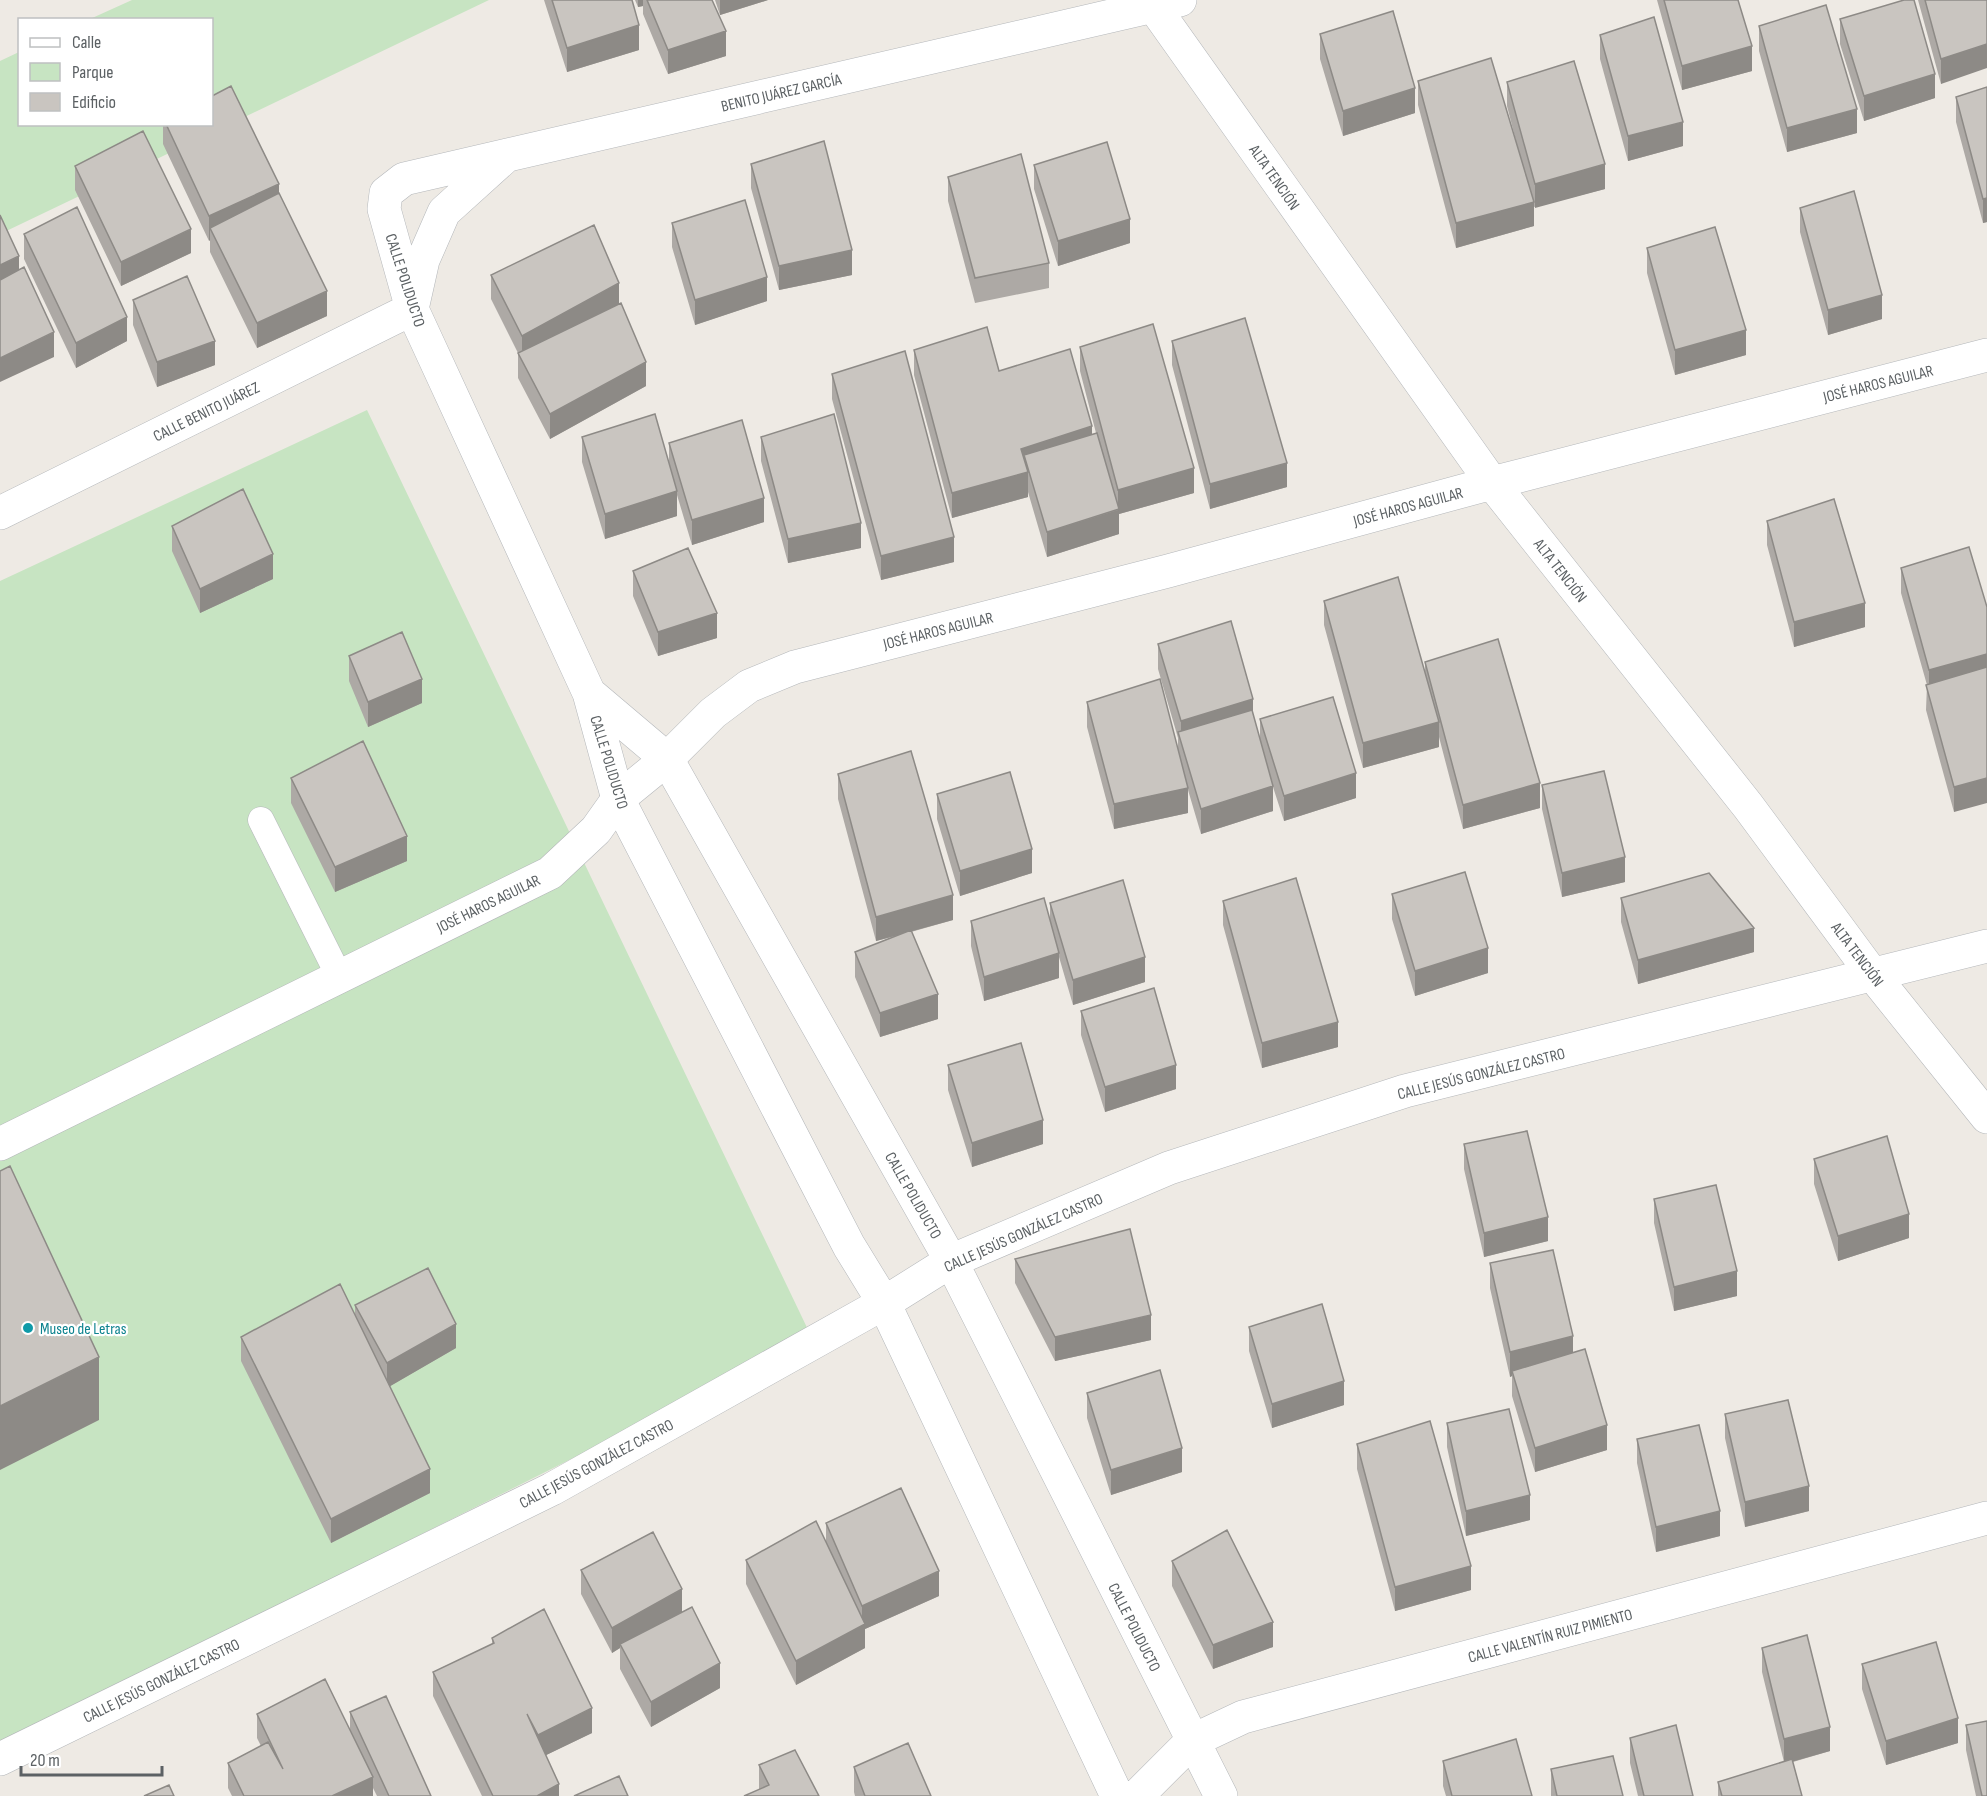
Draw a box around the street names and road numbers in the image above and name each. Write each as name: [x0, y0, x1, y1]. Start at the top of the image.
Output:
street label: BENITO JUÁREZ GARCÍA: [719, 70, 843, 117]
street label: ALTA TENCIÓN: [1244, 141, 1303, 214]
street label: CALLE POLIDUCTO: [381, 231, 429, 330]
street label: JOSÉ HAROS AGUILAR: [1820, 362, 1935, 408]
street label: CALLE BENITO JUÁREZ: [150, 378, 263, 446]
street label: JOSÉ HAROS AGUILAR: [1351, 484, 1465, 531]
street label: ALTA TENCIÓN: [1529, 535, 1590, 606]
street label: JOSÉ HAROS AGUILAR: [880, 609, 995, 655]
street label: CALLE POLIDUCTO: [585, 713, 632, 812]
street label: JOSÉ HAROS AGUILAR: [433, 871, 543, 938]
street label: ALTA TENCIÓN: [1826, 918, 1887, 991]
street label: CALLE JESÚS GONZÁLEZ CASTRO: [1396, 1044, 1567, 1104]
street label: CALLE POLIDUCTO: [880, 1149, 945, 1243]
street label: CALLE JESÚS GONZÁLEZ CASTRO: [941, 1190, 1106, 1277]
street label: CALLE JESÚS GONZÁLEZ CASTRO: [516, 1416, 677, 1513]
street label: CALLE POLIDUCTO: [1103, 1580, 1164, 1675]
street label: CALLE VALENTÍN RUIZ PIMIENTO: [1466, 1605, 1635, 1668]
street label: CALLE JESÚS GONZÁLEZ CASTRO: [80, 1635, 243, 1728]

